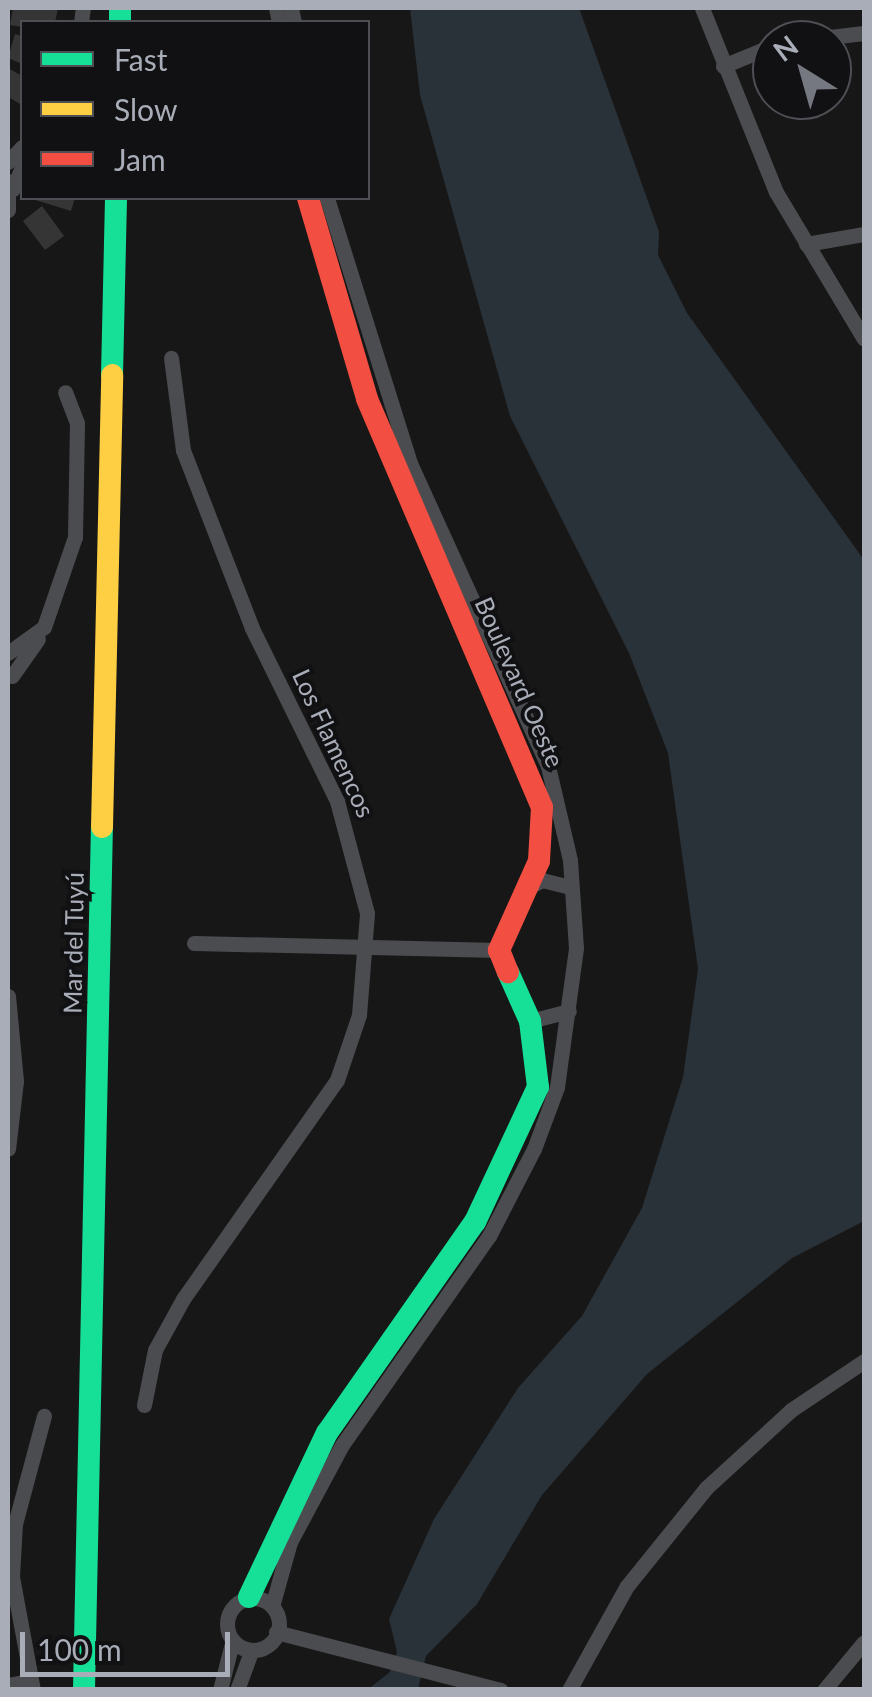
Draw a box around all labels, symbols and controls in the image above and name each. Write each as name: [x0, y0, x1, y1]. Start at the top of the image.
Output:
legend: [20, 20, 370, 200]
north arrow: [752, 20, 852, 120]
text: N: [766, 28, 804, 68]
text: Fast: [114, 41, 168, 77]
text: Slow: [114, 91, 177, 127]
text: Jam: [114, 141, 166, 177]
street label: Boulevard Oeste: [469, 592, 571, 772]
street label: Los Flamencos: [287, 664, 381, 822]
street label: Mar del Tuyú: [57, 871, 89, 1015]
scale bar: [25, 1612, 235, 1674]
text: 100 m: [37, 1631, 122, 1667]

